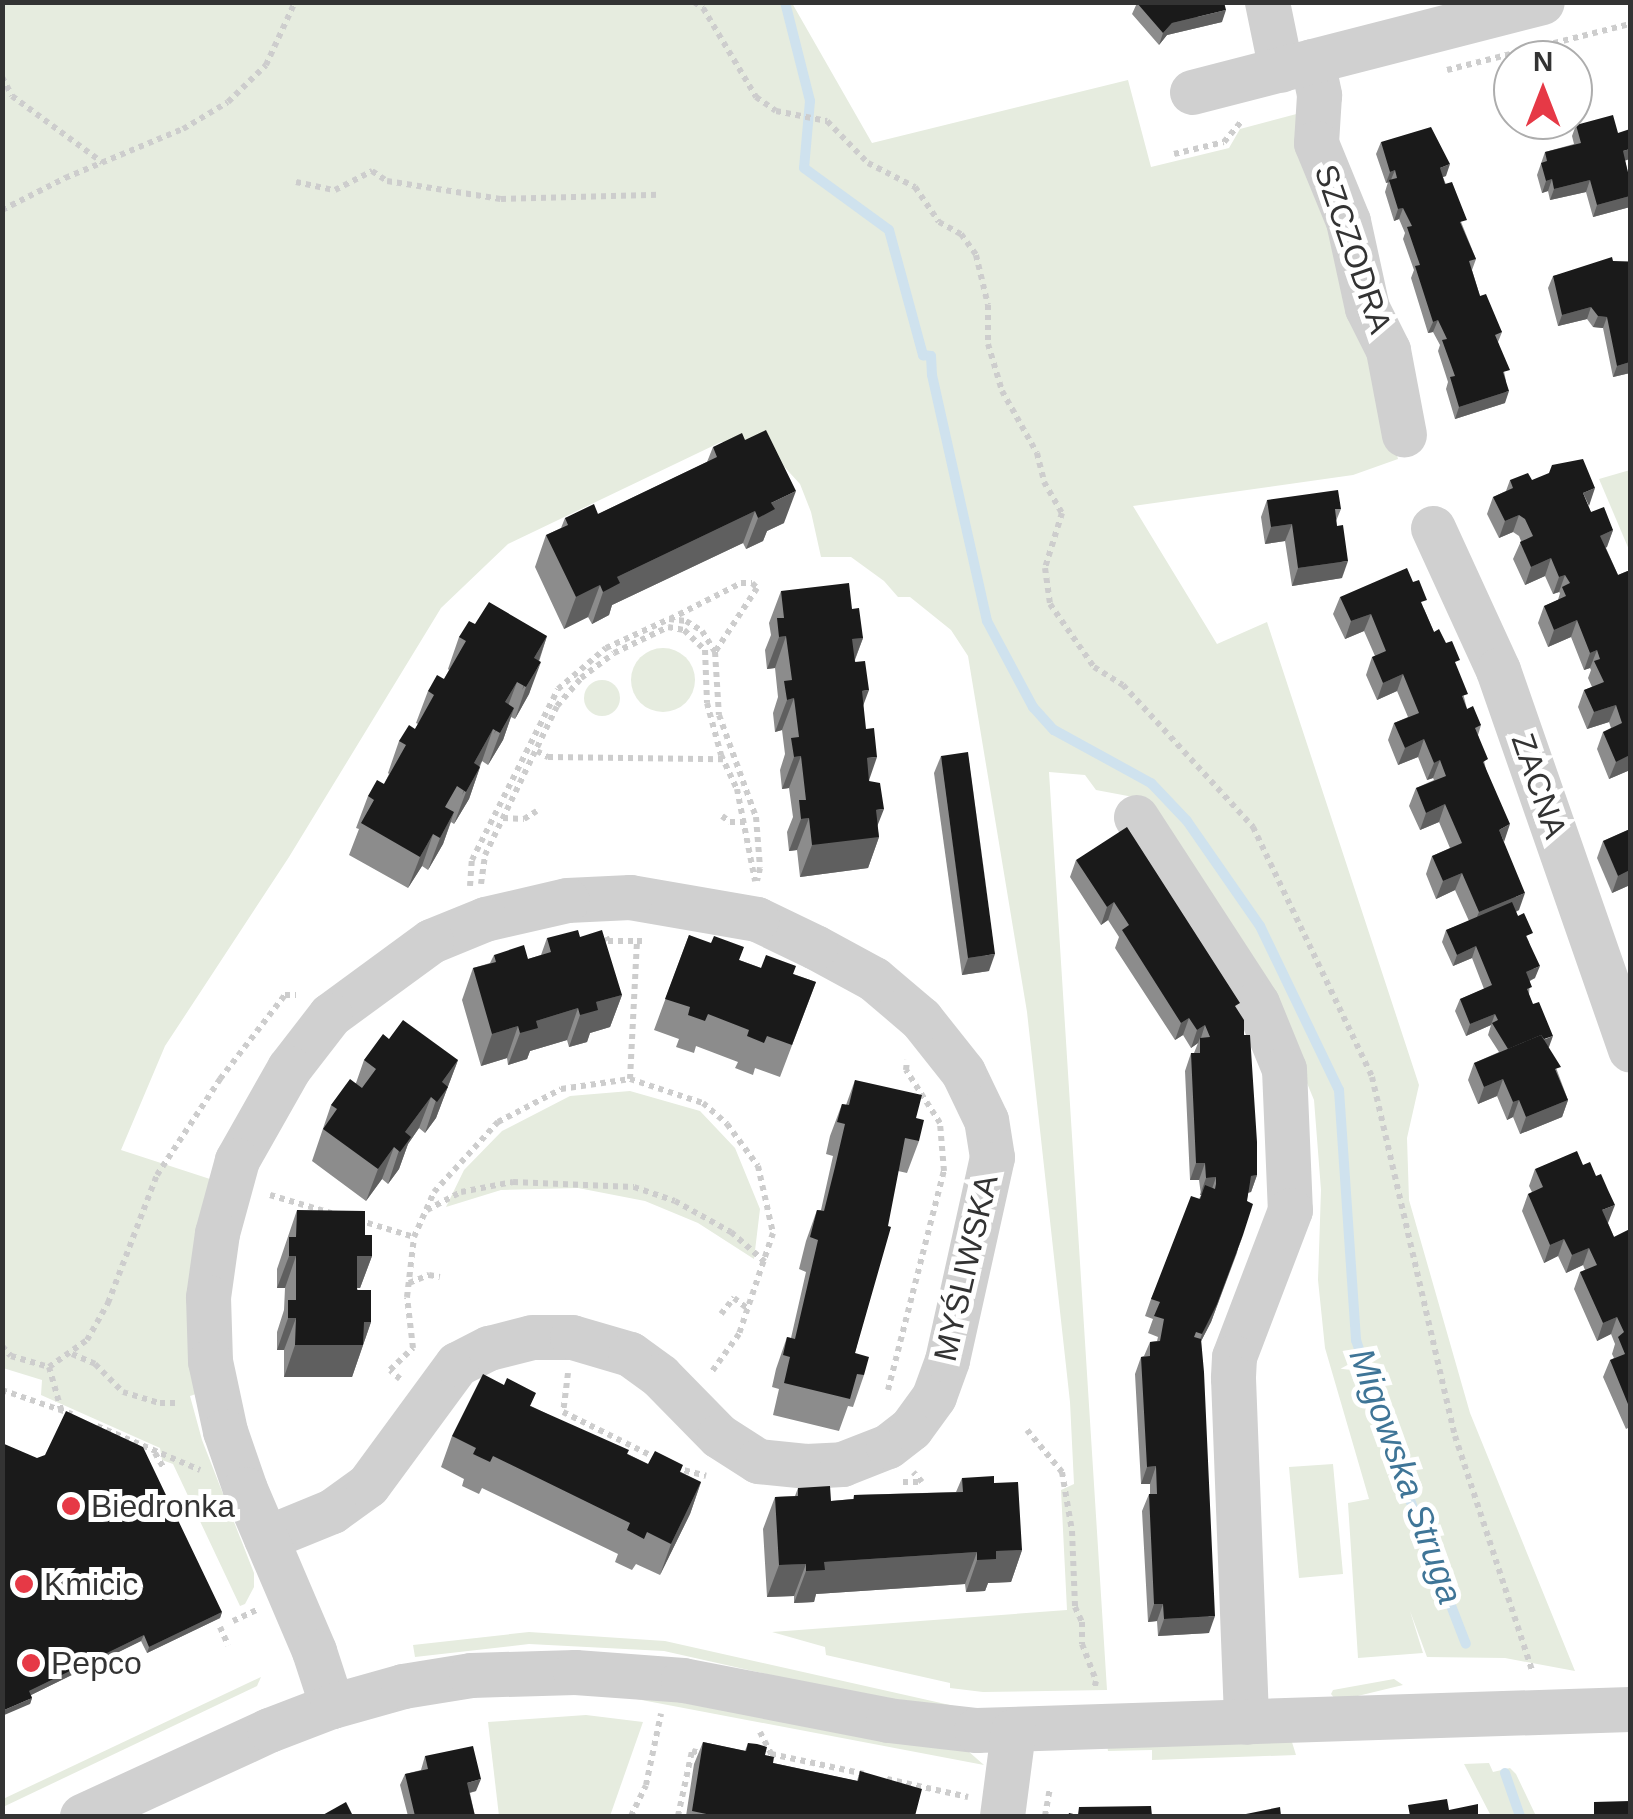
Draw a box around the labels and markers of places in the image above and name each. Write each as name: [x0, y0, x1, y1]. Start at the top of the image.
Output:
place label: Biedronka: [91, 1487, 235, 1525]
marker: Biedronka: [60, 1495, 82, 1517]
place label: Kmicic: [44, 1565, 138, 1603]
marker: Kmicic: [13, 1573, 35, 1595]
place label: Pepco: [51, 1644, 142, 1682]
marker: Pepco: [20, 1652, 42, 1674]

